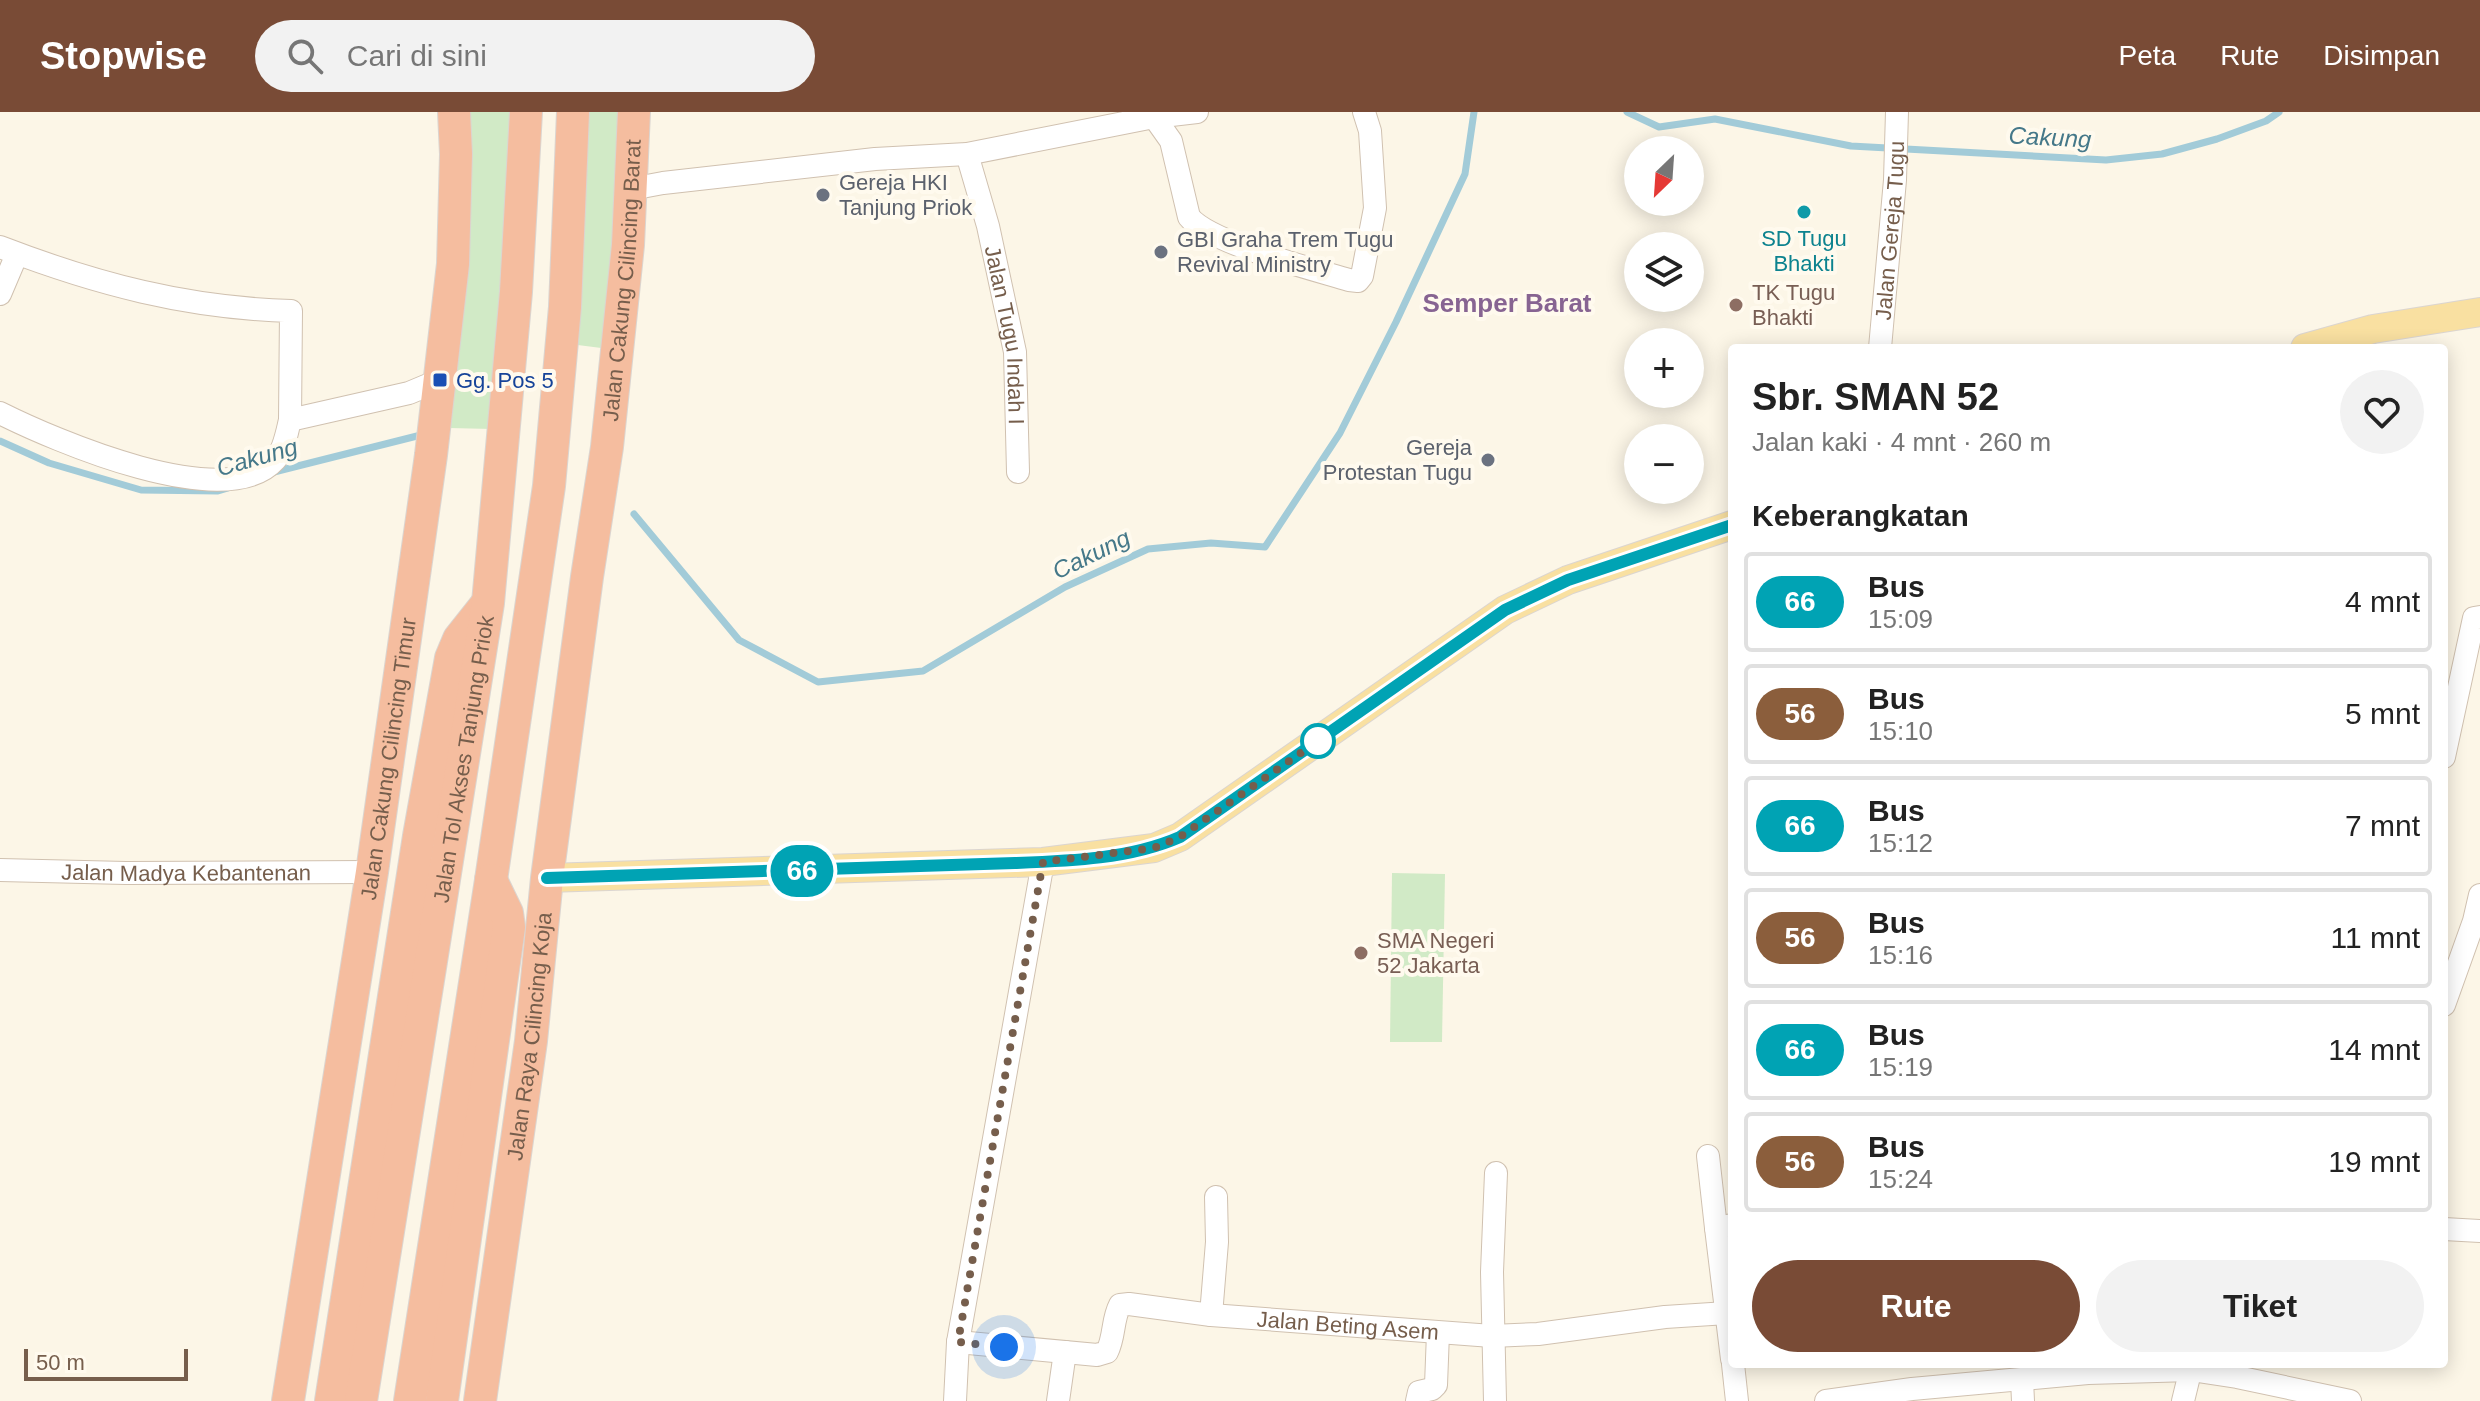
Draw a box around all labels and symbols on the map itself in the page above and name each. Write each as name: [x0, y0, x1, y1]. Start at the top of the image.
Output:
water label: Cakung: [2008, 121, 2093, 153]
north arrow: [1624, 136, 1704, 216]
street label: Jalan Cakung Cilincing Barat: [597, 139, 645, 422]
street label: Jalan Gereja Tugu: [1870, 140, 1909, 321]
place label: Gereja HKI Tanjung Priok: [839, 170, 973, 220]
marker: Gereja HKI Tanjung Priok: [814, 186, 832, 204]
marker: SD Tugu Bhakti: [1795, 203, 1813, 221]
place label: SD Tugu Bhakti: [1761, 226, 1847, 276]
place label: GBI Graha Trem Tugu Revival Ministry: [1177, 227, 1393, 277]
street label: Jalan Tugu Indah I: [980, 243, 1029, 425]
marker: GBI Graha Trem Tugu Revival Ministry: [1152, 243, 1170, 261]
place label: TK Tugu Bhakti: [1752, 280, 1835, 330]
district label: Semper Barat: [1422, 288, 1592, 318]
marker: TK Tugu Bhakti: [1727, 296, 1745, 314]
place label: Gg. Pos 5: [456, 368, 554, 393]
marker: Gg. Pos 5: [431, 371, 449, 389]
water label: Cakung: [214, 432, 301, 481]
place label: Gereja Protestan Tugu: [1323, 435, 1473, 485]
marker: Gereja Protestan Tugu: [1479, 451, 1497, 469]
water label: Cakung: [1048, 523, 1135, 584]
street label: Jalan Tol Akses Tanjung Priok: [428, 613, 498, 904]
street label: Jalan Cakung Cilincing Timur: [355, 616, 420, 902]
unlabelled marker: [1301, 724, 1335, 758]
line badge: 66: [766, 845, 838, 897]
street label: Jalan Madya Kebantenan: [61, 859, 311, 886]
street label: Jalan Raya Cilincing Koja: [502, 910, 556, 1162]
place label: SMA Negeri 52 Jakarta: [1377, 928, 1494, 978]
marker: SMA Negeri 52 Jakarta: [1352, 944, 1370, 962]
street label: Jalan Beting Asem: [1256, 1306, 1440, 1344]
your location: [984, 1327, 1024, 1367]
scale bar: [24, 1345, 188, 1381]

